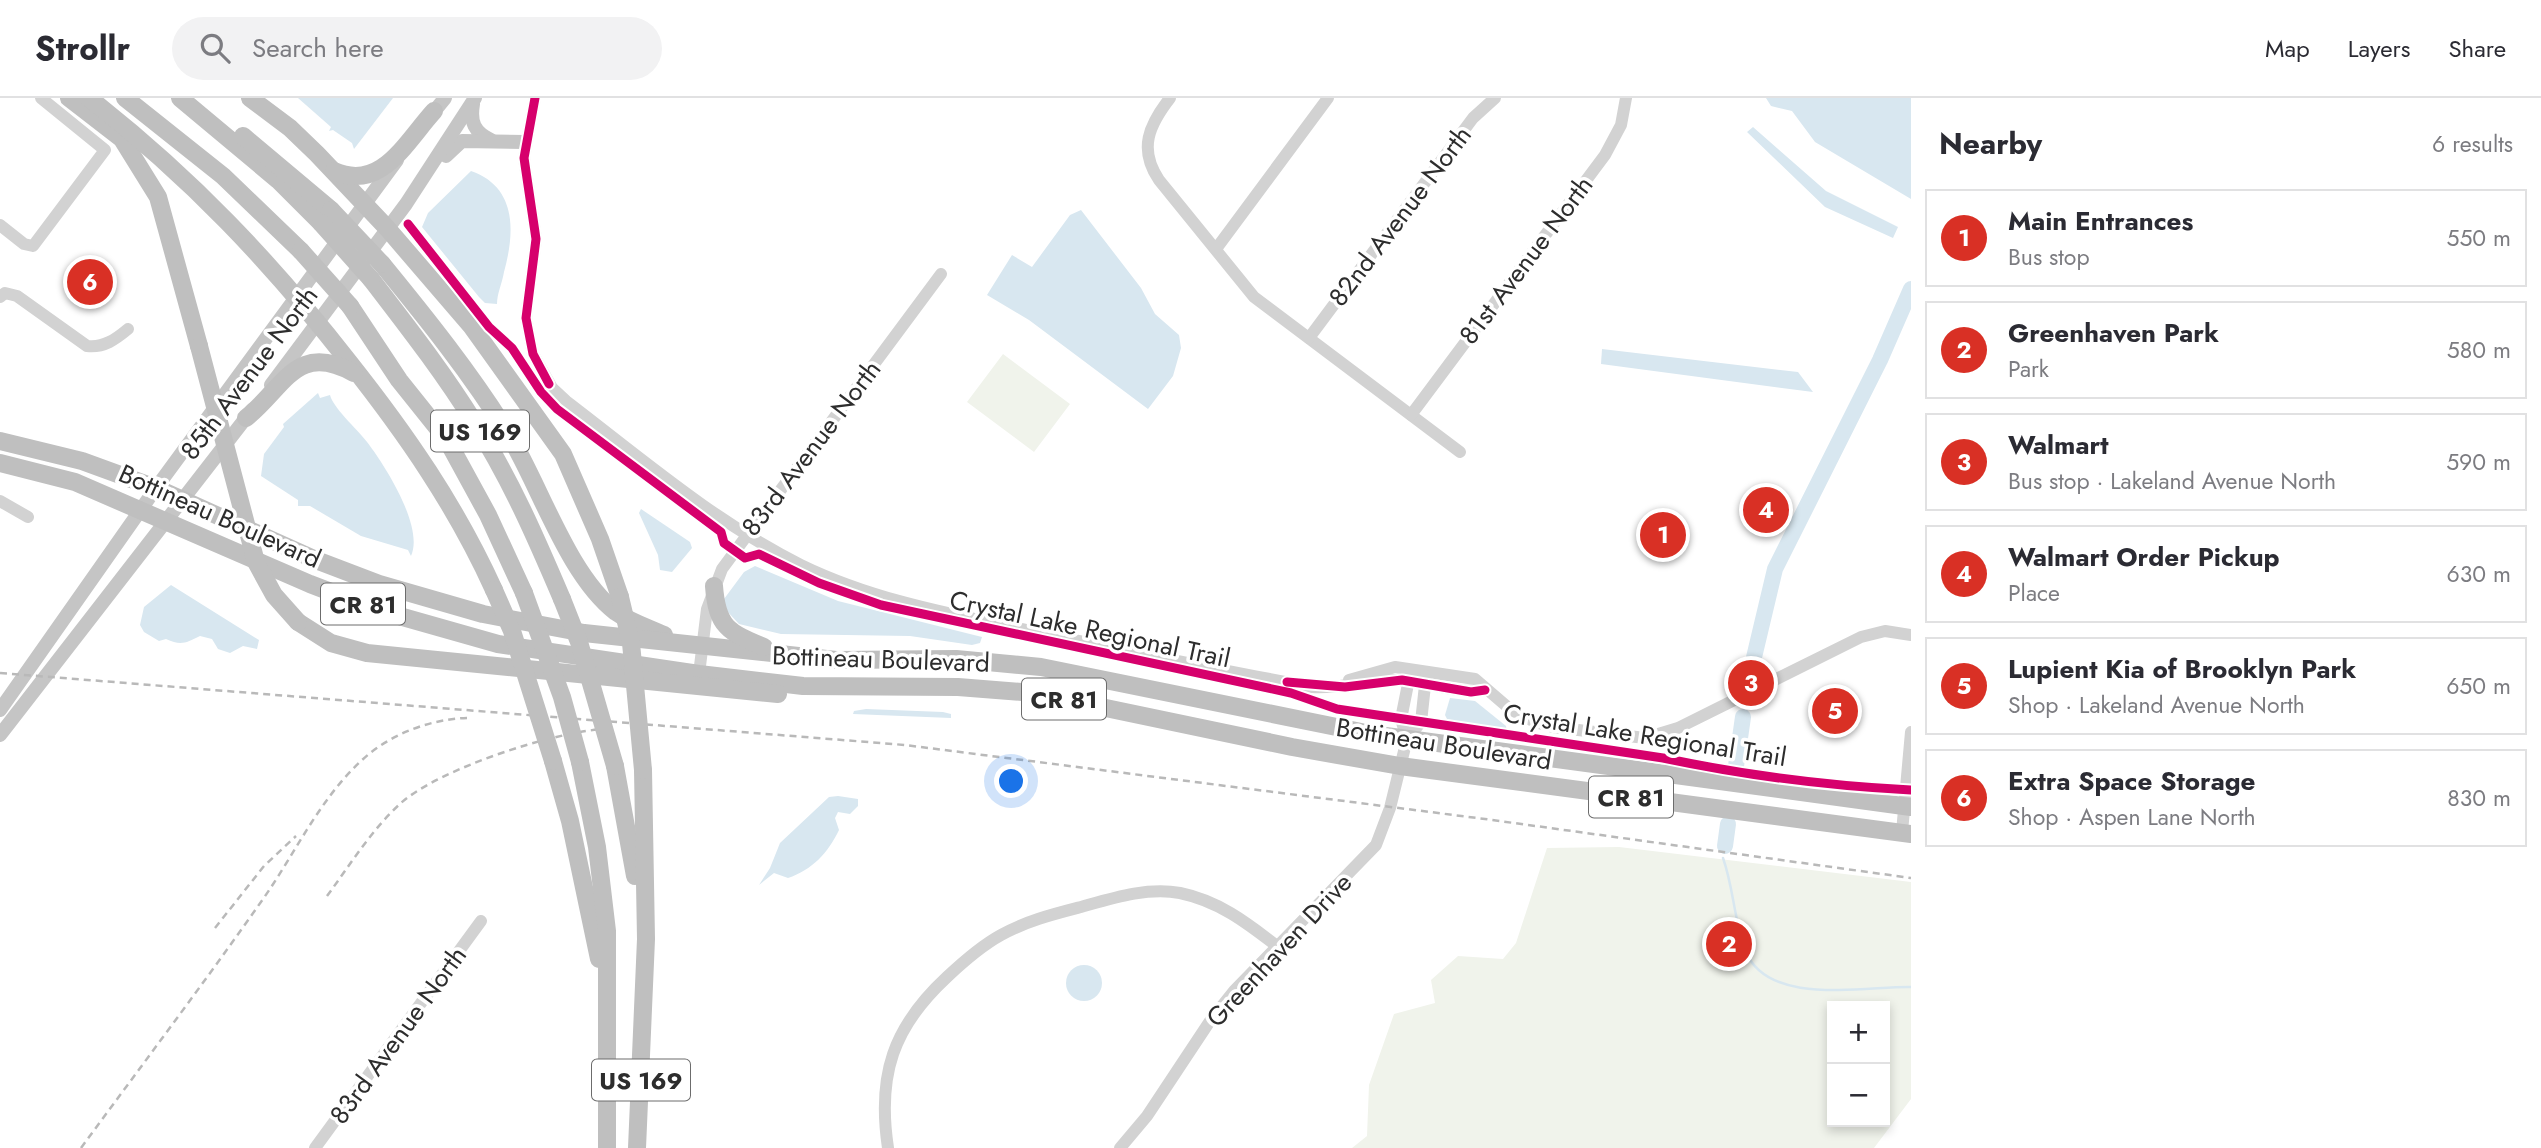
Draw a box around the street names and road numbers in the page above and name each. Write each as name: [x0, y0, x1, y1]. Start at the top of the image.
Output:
street label: 82nd Avenue North: [1319, 118, 1481, 314]
street label: 81st Avenue North: [1450, 168, 1602, 352]
street label: 85th Avenue North: [171, 278, 327, 468]
street label: 83rd Avenue North: [732, 352, 890, 544]
road number: US 169: [431, 410, 529, 452]
street label: Bottineau Boulevard: [113, 454, 327, 578]
street label: Crystal Lake Regional Trail: [946, 581, 1234, 677]
road number: CR 81: [321, 584, 405, 624]
street label: Bottineau Boulevard: [771, 636, 991, 682]
road number: CR 81: [1022, 678, 1106, 720]
street label: Crystal Lake Regional Trail: [1501, 694, 1789, 776]
street label: Bottineau Boulevard: [1333, 708, 1555, 780]
road number: CR 81: [1589, 776, 1673, 818]
street label: Greenhaven Drive: [1197, 864, 1361, 1036]
street label: 83rd Avenue North: [320, 938, 476, 1132]
road number: US 169: [592, 1060, 690, 1100]

